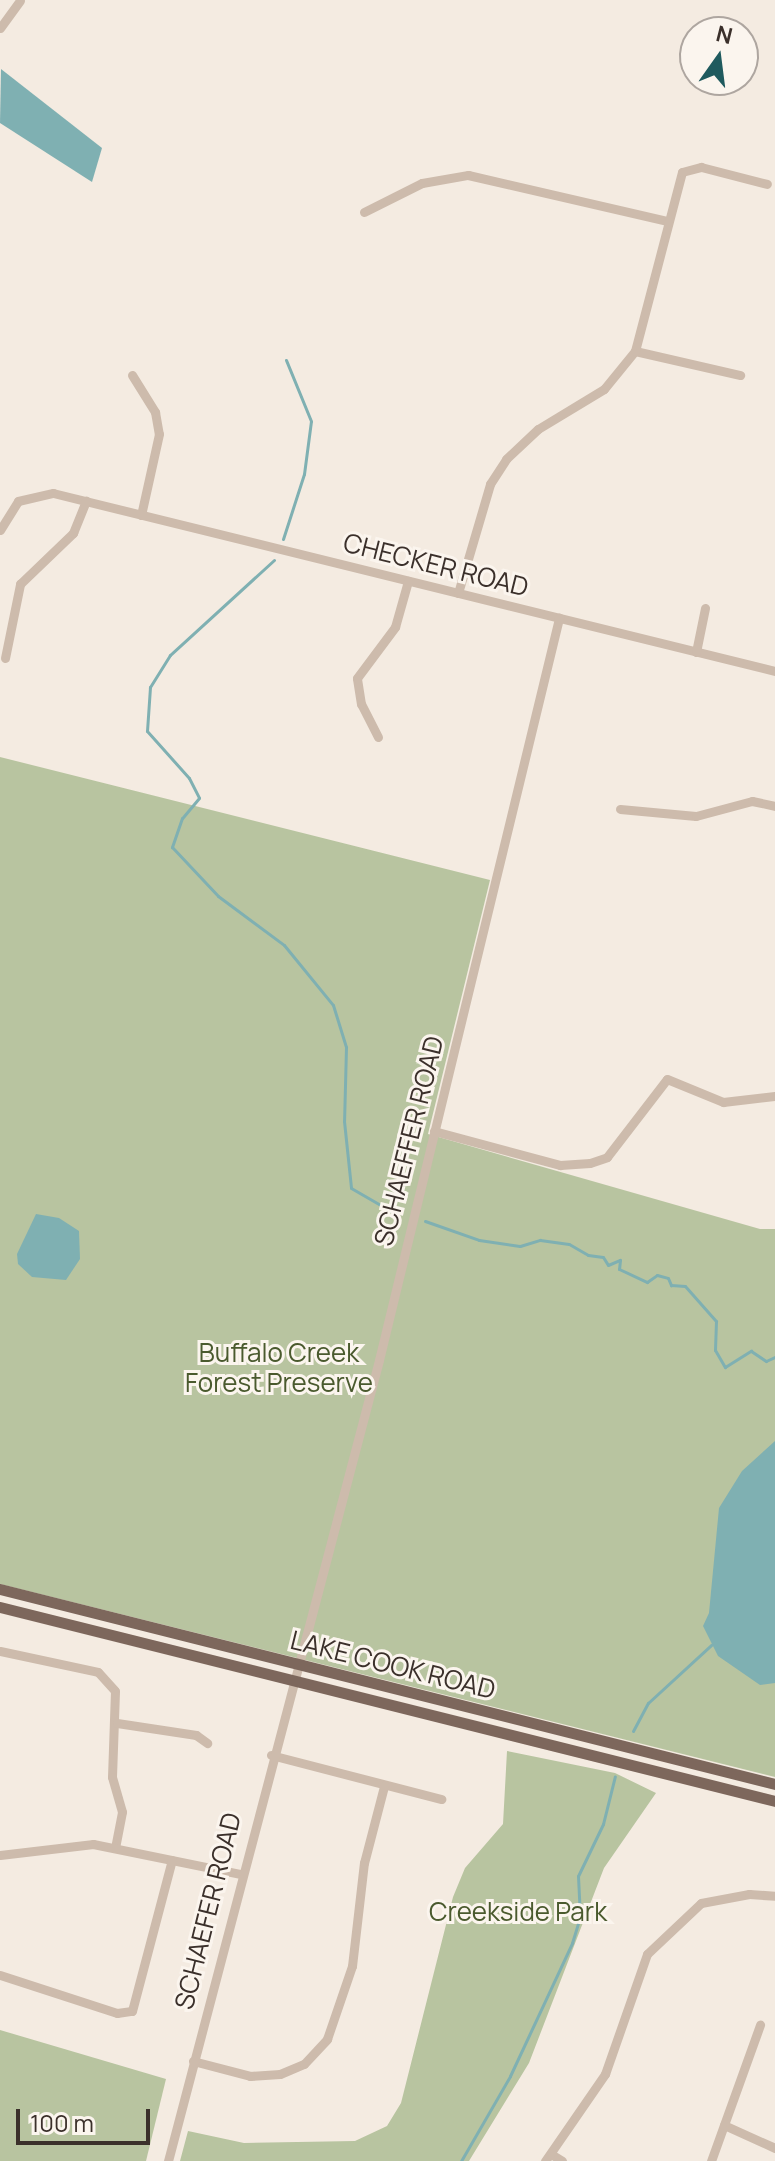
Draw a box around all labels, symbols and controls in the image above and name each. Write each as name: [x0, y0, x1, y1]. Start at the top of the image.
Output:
north arrow: [679, 16, 759, 96]
text: N: [713, 18, 736, 51]
street label: CHECKER ROAD: [340, 527, 532, 603]
street label: SCHAEFFER ROAD: [368, 1033, 450, 1249]
park label: Buffalo Creek Forest Preserve: [185, 1337, 373, 1398]
street label: LAKE COOK ROAD: [287, 1624, 499, 1706]
street label: SCHAEFER ROAD: [168, 1809, 248, 2013]
park label: Creekside Park: [429, 1896, 607, 1928]
scale bar: [20, 2093, 154, 2143]
text: 100 m: [30, 2106, 94, 2139]

